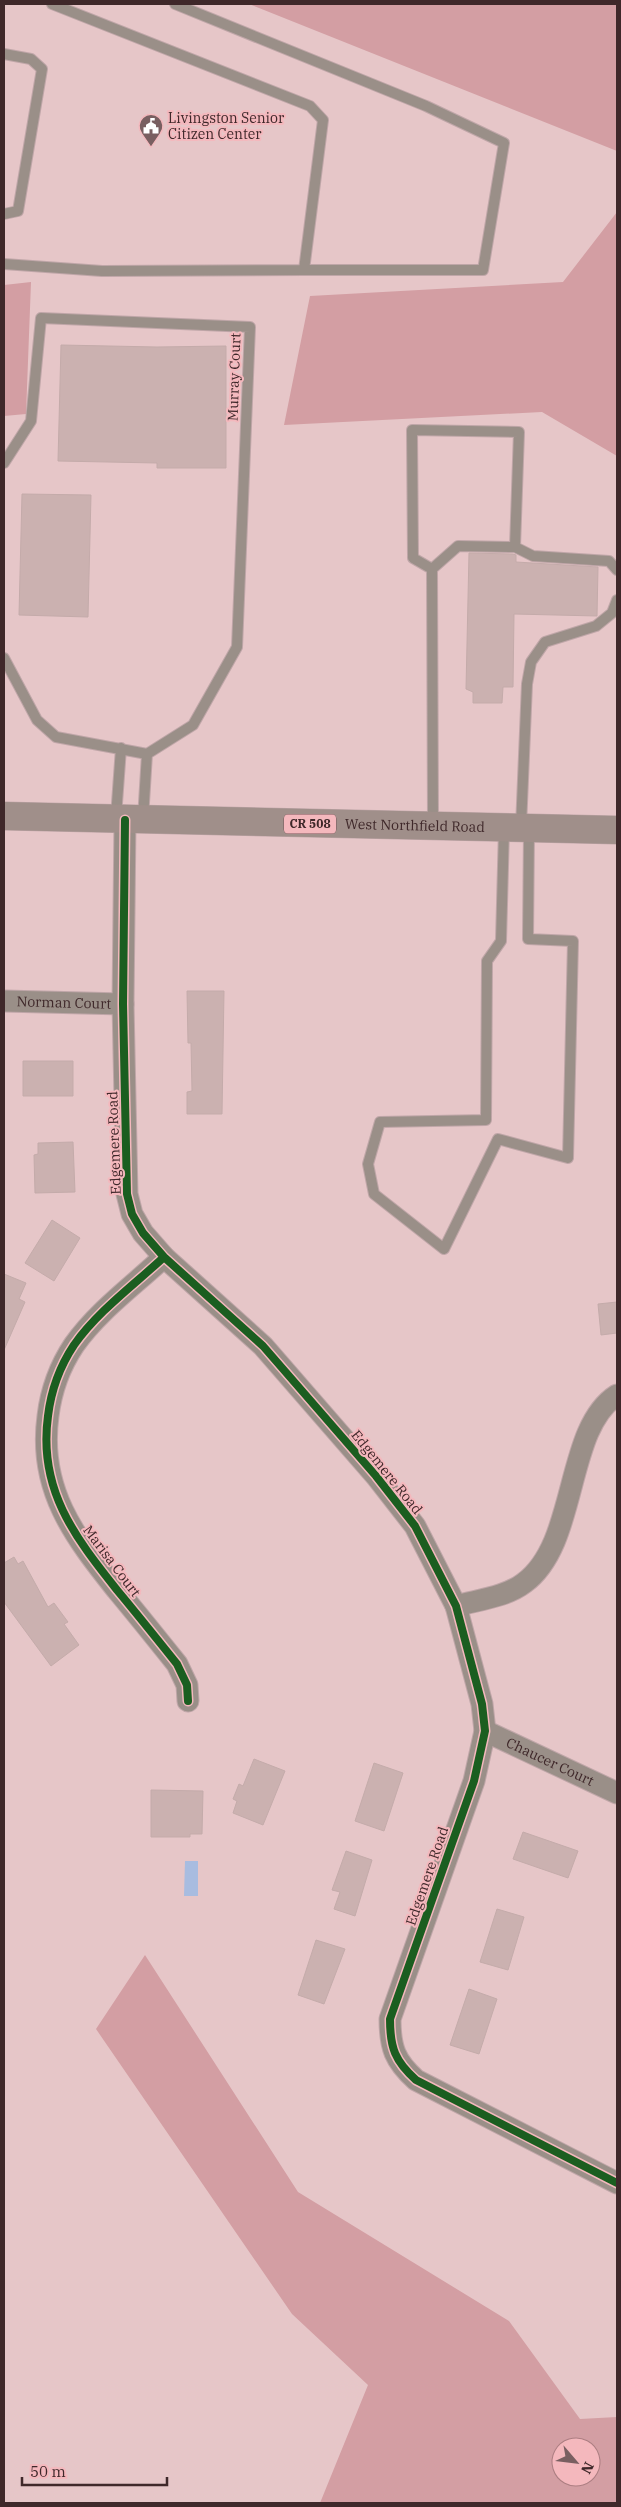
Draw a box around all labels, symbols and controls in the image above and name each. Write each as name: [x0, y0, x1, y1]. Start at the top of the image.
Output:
place label: Livingston Senior Citizen Center: [168, 109, 285, 143]
public building icon: Livingston Senior Citizen Center: [138, 113, 164, 147]
street label: Murray Court: [223, 333, 245, 421]
road number: CR 508: [284, 814, 336, 834]
street label: West Northfield Road: [345, 815, 486, 836]
street label: Norman Court: [16, 992, 112, 1013]
street label: Edgemere Road: [103, 1090, 125, 1195]
street label: Edgemere Road: [347, 1426, 427, 1518]
street label: Marisa Court: [79, 1522, 145, 1600]
street label: Chaucer Court: [503, 1733, 597, 1790]
street label: Edgemere Road: [402, 1824, 453, 1928]
north arrow: [551, 2437, 601, 2487]
scale bar: [22, 2454, 168, 2486]
text: N: [577, 2459, 598, 2477]
text: 50 m: [30, 2462, 66, 2481]

